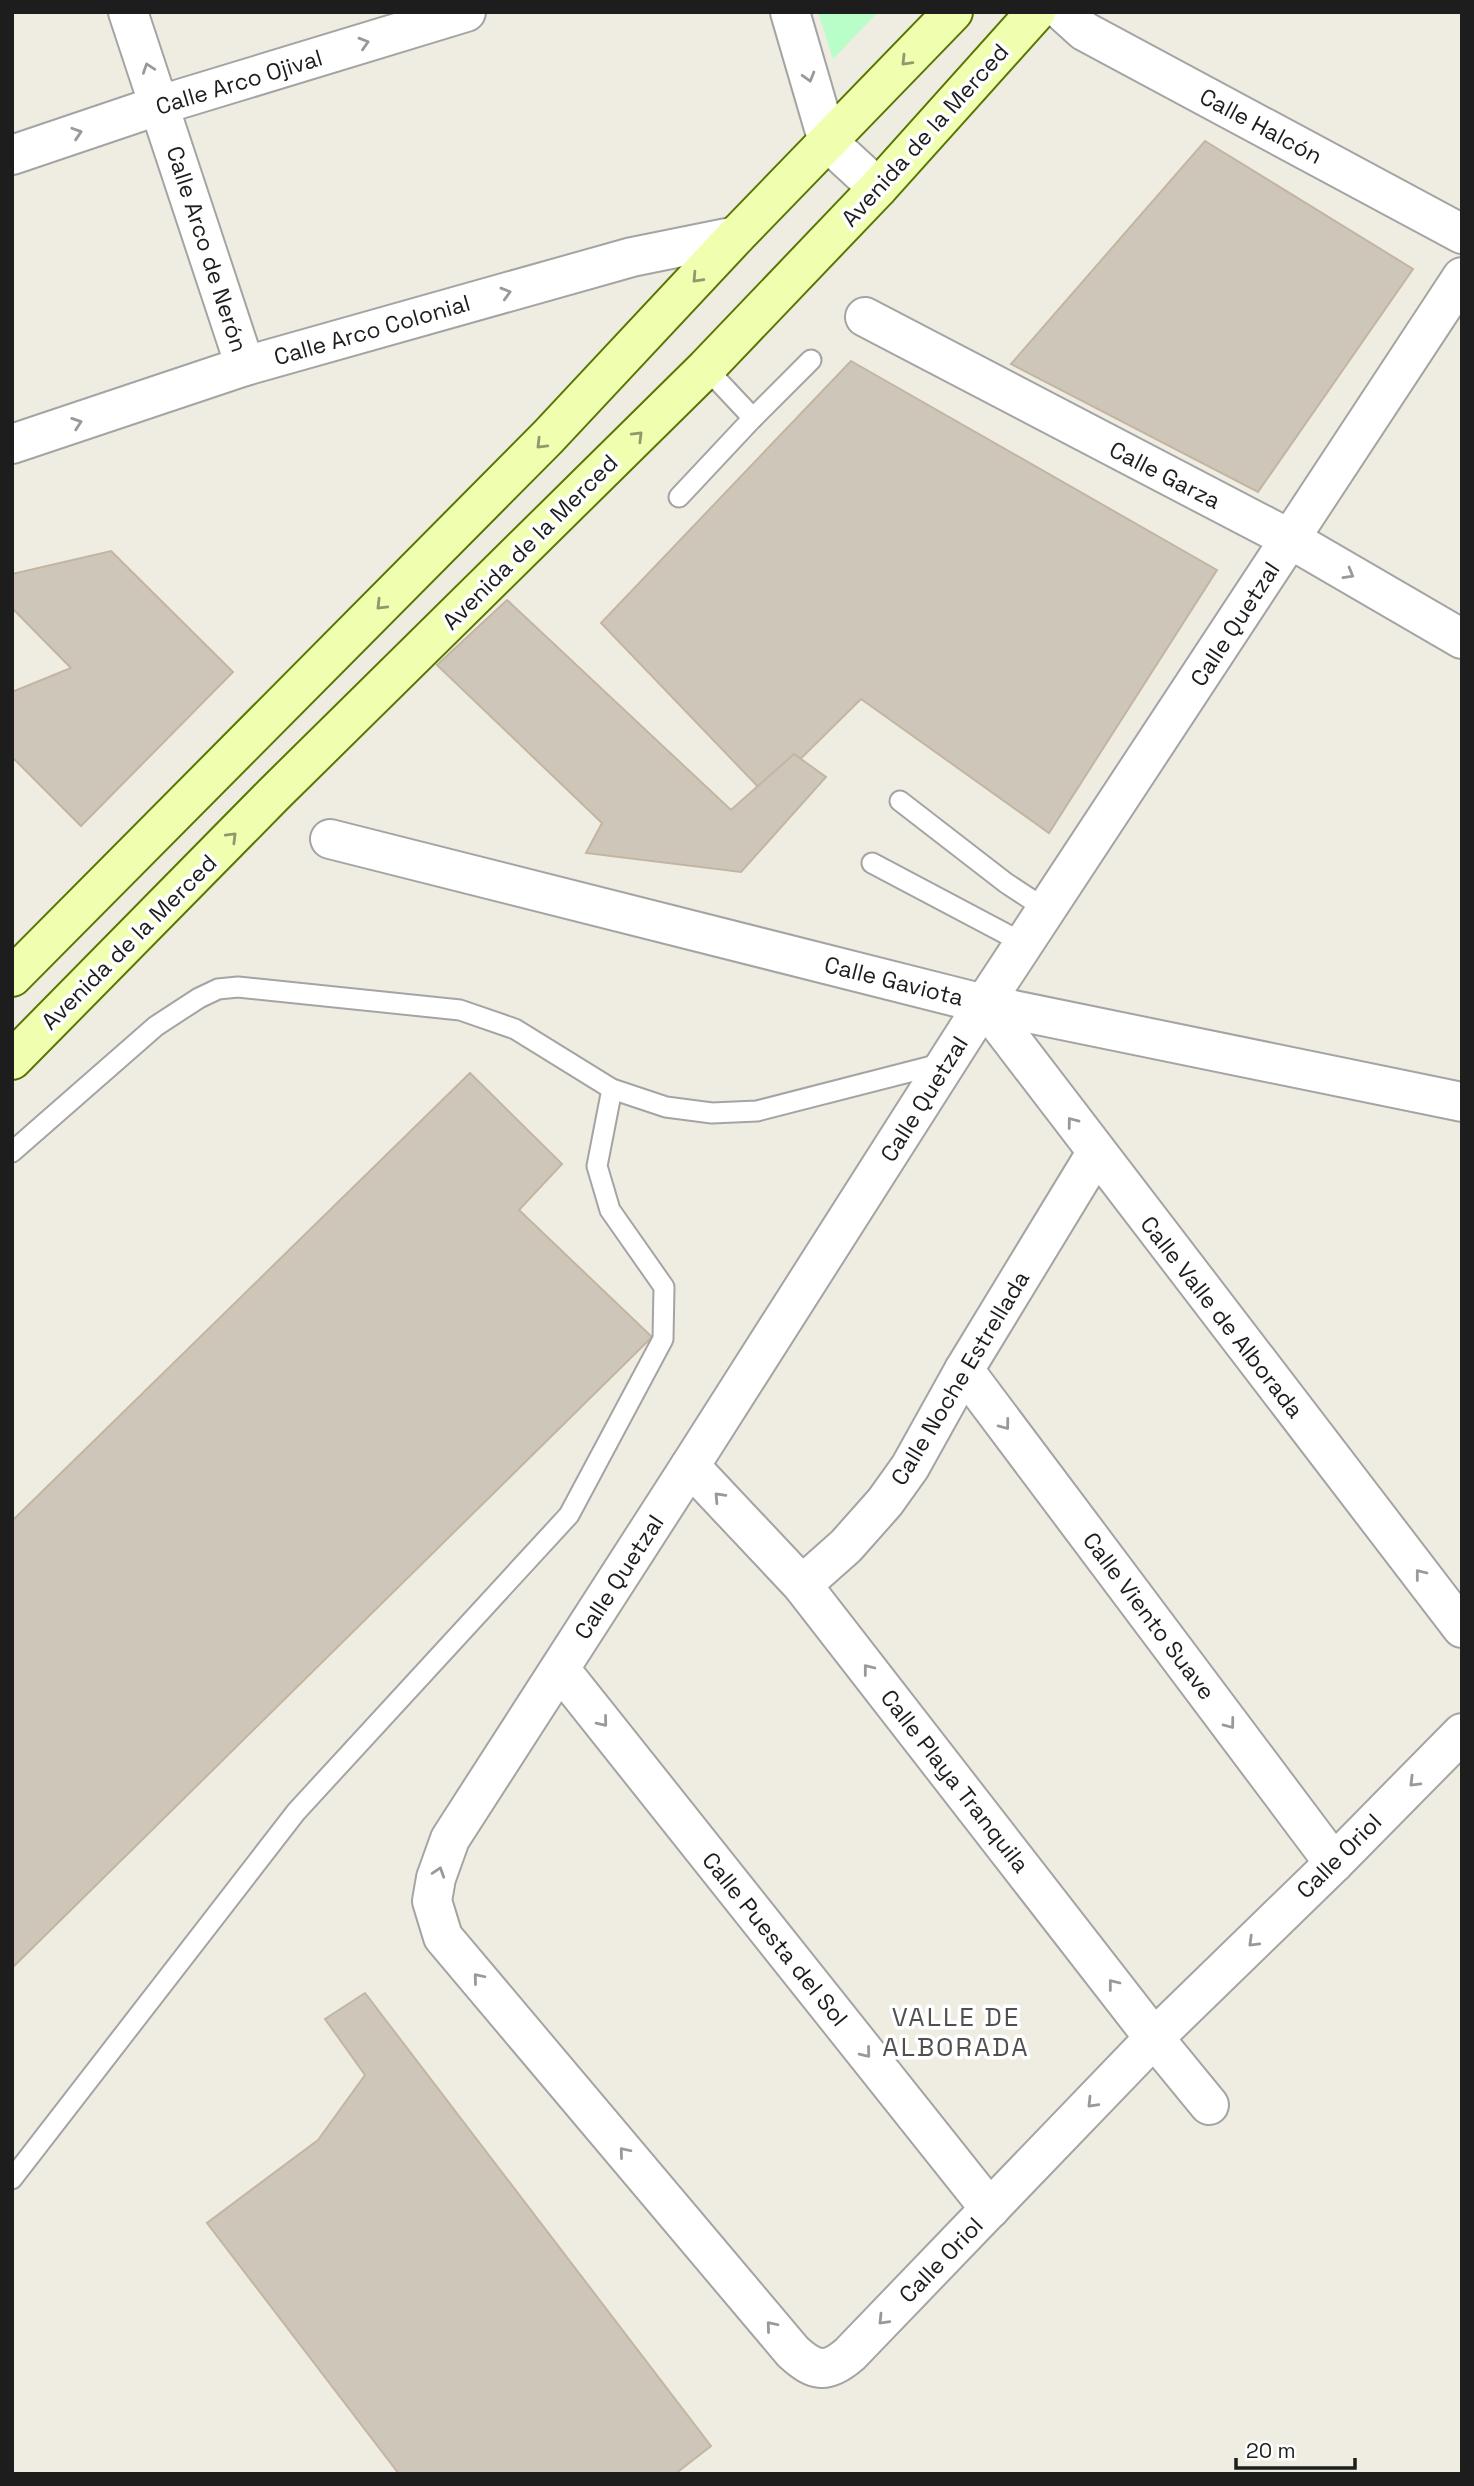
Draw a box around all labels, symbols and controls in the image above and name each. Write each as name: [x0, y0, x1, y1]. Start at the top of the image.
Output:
one-way arrow: [358, 37, 370, 52]
street label: Avenida de la Merced: [835, 37, 1015, 233]
street label: Calle Arco Ojival: [152, 42, 326, 122]
one-way arrow: [901, 53, 914, 66]
one-way arrow: [142, 63, 156, 75]
one-way arrow: [801, 71, 815, 83]
street label: Calle Halcón: [1194, 81, 1328, 171]
one-way arrow: [70, 127, 83, 141]
street label: Calle Arco de Nerón: [160, 142, 254, 356]
one-way arrow: [692, 270, 705, 283]
one-way arrow: [499, 286, 511, 301]
street label: Calle Arco Colonial: [271, 288, 473, 372]
one-way arrow: [70, 417, 83, 431]
one-way arrow: [629, 431, 642, 444]
street label: Calle Garza: [1104, 434, 1226, 516]
one-way arrow: [536, 435, 549, 448]
street label: Avenida de la Merced: [436, 448, 624, 636]
street label: Calle Quetzal: [1184, 556, 1286, 692]
one-way arrow: [1342, 566, 1355, 579]
one-way arrow: [376, 597, 389, 610]
one-way arrow: [224, 833, 236, 845]
street label: Avenida de la Merced: [35, 848, 223, 1036]
street label: Calle Gaviota: [821, 949, 967, 1013]
street label: Calle Quetzal: [873, 1031, 975, 1167]
one-way arrow: [1068, 1117, 1081, 1130]
street label: Calle Valle de Alborada: [1134, 1210, 1310, 1424]
street label: Calle Noche Estrellada: [884, 1265, 1036, 1491]
one-way arrow: [997, 1417, 1010, 1429]
one-way arrow: [715, 1492, 728, 1505]
street label: Calle Quetzal: [568, 1509, 670, 1645]
street label: Calle Viento Suave: [1076, 1526, 1222, 1706]
one-way arrow: [1416, 1569, 1429, 1582]
one-way arrow: [863, 1665, 876, 1677]
street label: Calle Playa Tranquila: [874, 1683, 1036, 1879]
one-way arrow: [594, 1715, 607, 1727]
one-way arrow: [1222, 1716, 1234, 1729]
one-way arrow: [1409, 1773, 1422, 1786]
street label: Calle Oriol: [1290, 1807, 1388, 1905]
street label: Calle Puesta del Sol: [695, 1846, 855, 2032]
one-way arrow: [430, 1866, 445, 1878]
one-way arrow: [1248, 1934, 1261, 1947]
one-way arrow: [473, 1973, 486, 1986]
one-way arrow: [1108, 1980, 1121, 1992]
district label: VALLE DE ALBORADA: [882, 2000, 1030, 2064]
one-way arrow: [858, 2046, 871, 2058]
one-way arrow: [1087, 2095, 1100, 2108]
one-way arrow: [620, 2147, 632, 2160]
street label: Calle Oriol: [893, 2211, 989, 2309]
one-way arrow: [879, 2312, 891, 2324]
one-way arrow: [767, 2321, 779, 2334]
scale bar: [1236, 2426, 1355, 2470]
text: 20 m: [1246, 2437, 1296, 2464]

